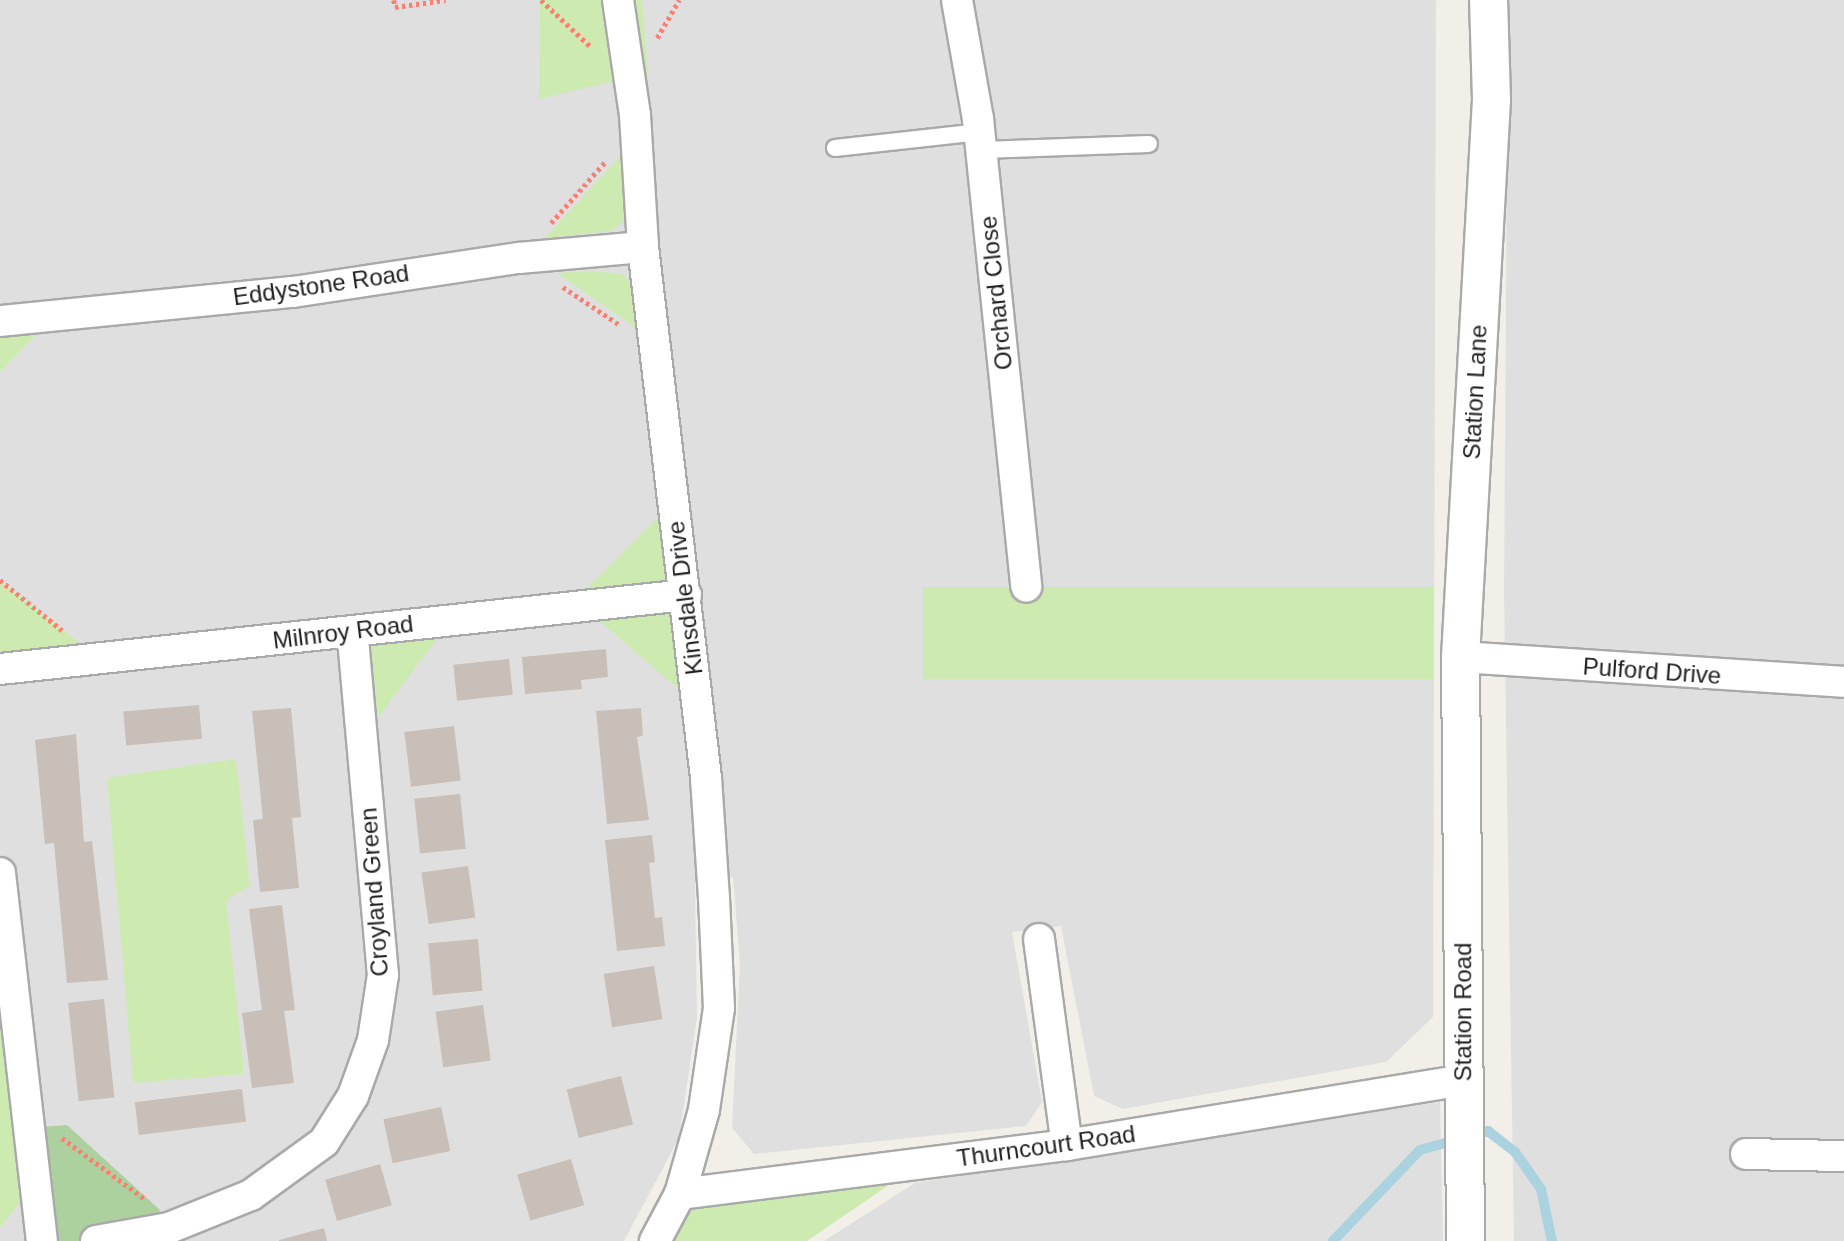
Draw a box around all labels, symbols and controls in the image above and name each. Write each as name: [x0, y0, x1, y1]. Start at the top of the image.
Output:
street label: Orchard Close: [974, 215, 1018, 371]
street label: Eddystone Road: [231, 258, 411, 312]
street label: Station Lane: [1457, 324, 1493, 460]
street label: Kinsdale Drive: [661, 519, 709, 677]
street label: Milnroy Road: [271, 609, 415, 655]
street label: Pulford Drive: [1582, 652, 1722, 690]
street label: Croyland Green: [354, 806, 394, 978]
street label: Station Road: [1449, 943, 1477, 1081]
street label: Thurncourt Road: [955, 1119, 1137, 1173]

